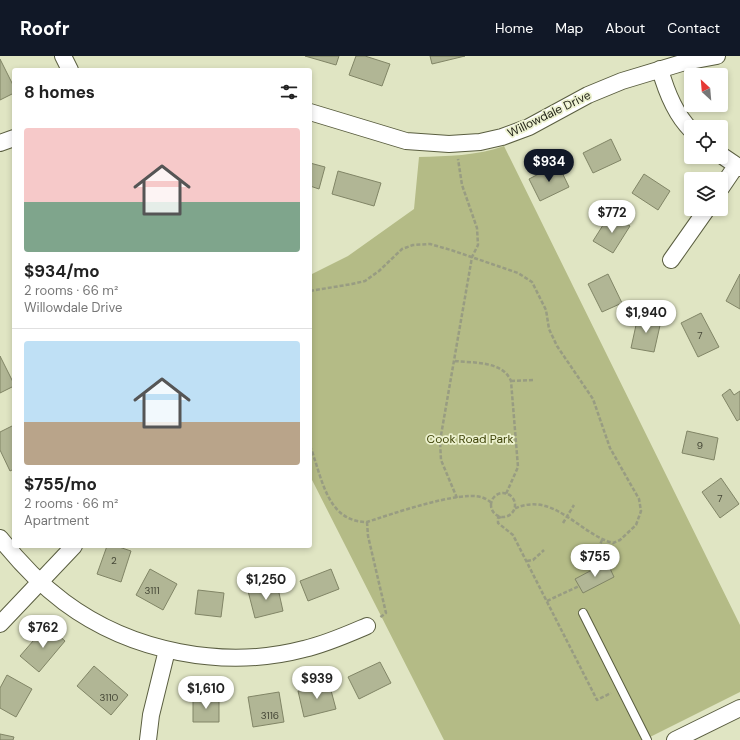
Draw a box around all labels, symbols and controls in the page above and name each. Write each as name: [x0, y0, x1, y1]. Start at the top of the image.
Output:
text: Roofr: [20, 16, 69, 41]
text: Home: [495, 19, 533, 37]
text: Map: [555, 19, 583, 37]
text: About: [605, 19, 645, 37]
text: Contact: [667, 19, 720, 37]
north arrow: [684, 68, 728, 112]
map controls: [684, 68, 728, 216]
text: 8 homes: [24, 81, 95, 103]
icon: filters: [278, 81, 300, 103]
street label: Willowdale Drive: [505, 87, 593, 141]
button: locate: [684, 120, 728, 164]
pin: $934: [525, 149, 573, 183]
text: $934: [533, 153, 565, 170]
icon: home: [126, 154, 198, 226]
button: layers: [684, 172, 728, 216]
pin: $772: [588, 200, 636, 234]
text: $772: [597, 204, 627, 221]
text: $934/mo: [24, 260, 100, 282]
text: 2 rooms · 66 m²: [24, 282, 118, 299]
text: Willowdale Drive: [24, 299, 122, 316]
pin: $1,940: [613, 300, 679, 334]
text: $1,940: [625, 304, 667, 321]
house number: 7: [697, 329, 703, 342]
icon: home: [126, 367, 198, 439]
park label: Cook Road Park: [427, 431, 513, 447]
house number: 9: [697, 439, 703, 452]
text: $755/mo: [24, 473, 97, 495]
house number: 7: [717, 492, 723, 505]
text: 2 rooms · 66 m²: [24, 495, 118, 512]
text: Apartment: [24, 512, 89, 529]
pin: $755: [571, 544, 619, 578]
text: $755: [580, 548, 610, 565]
house number: 2: [111, 554, 117, 567]
pin: $1,250: [233, 567, 299, 601]
text: $1,250: [246, 571, 286, 588]
house number: 3111: [144, 584, 160, 597]
pin: $762: [19, 615, 67, 649]
text: $762: [28, 619, 58, 636]
pin: $939: [293, 666, 341, 700]
text: $939: [301, 670, 333, 687]
pin: $1,610: [173, 676, 239, 710]
text: $1,610: [187, 680, 225, 697]
house number: 3110: [100, 691, 119, 704]
house number: 3116: [261, 709, 279, 722]

